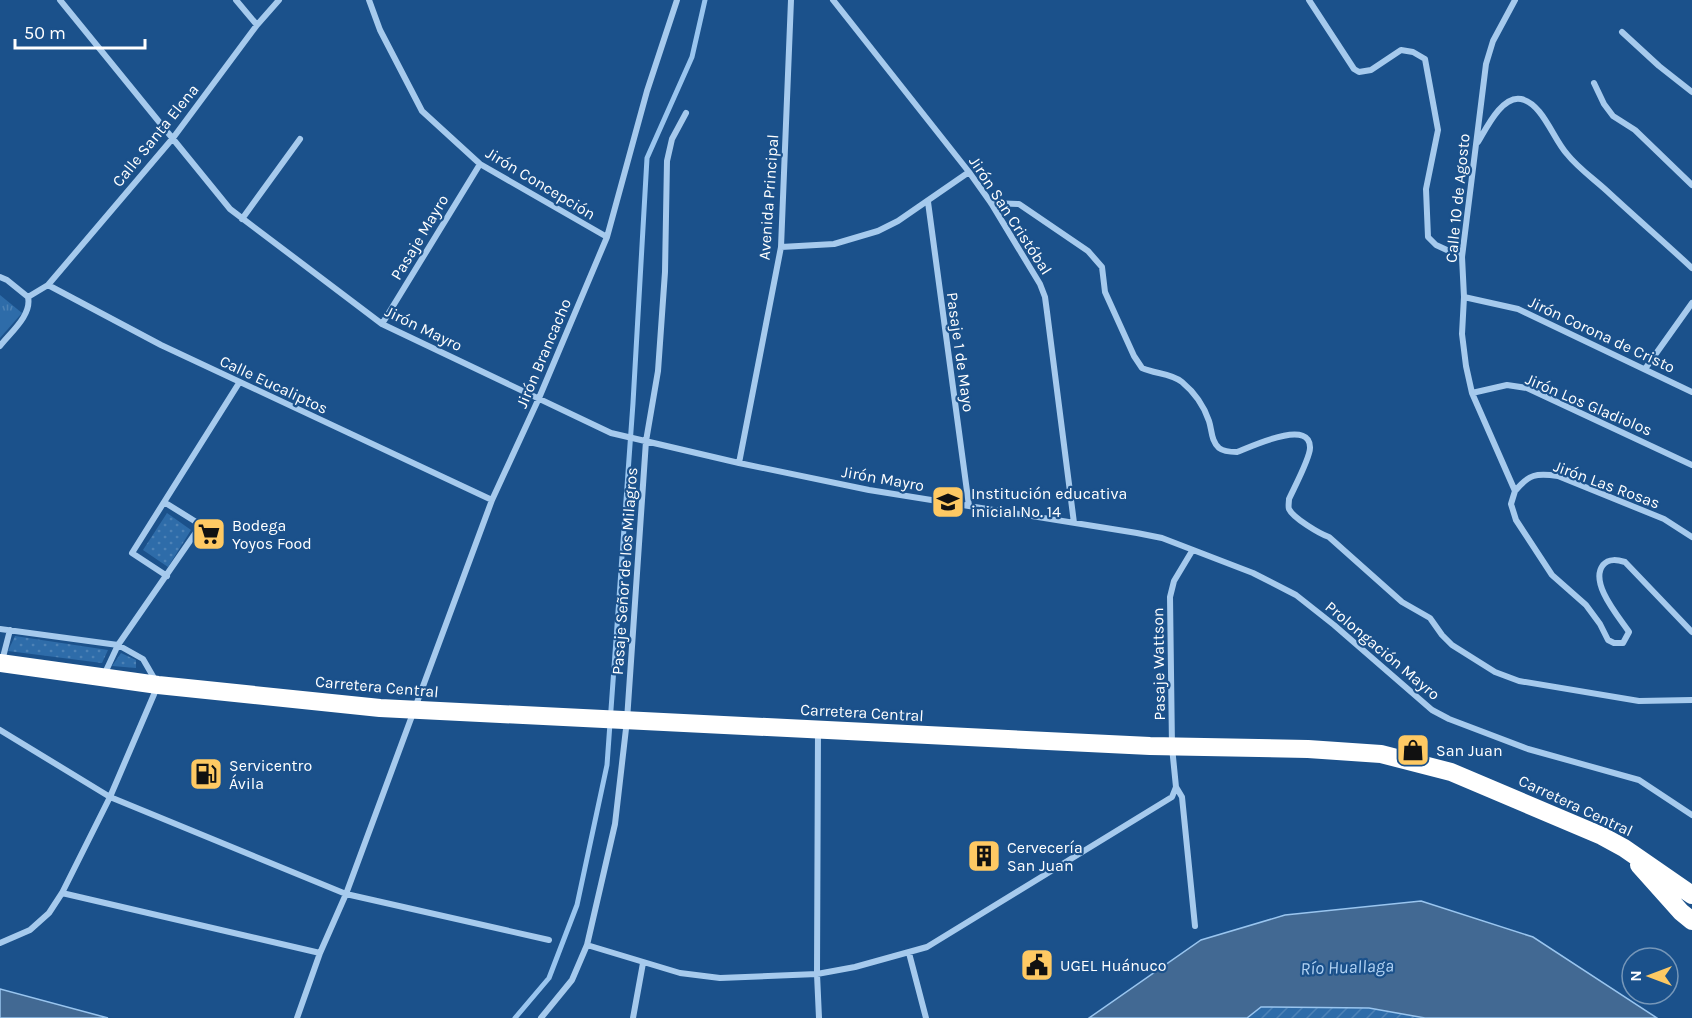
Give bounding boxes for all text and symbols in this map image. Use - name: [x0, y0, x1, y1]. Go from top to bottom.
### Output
- scale bar: [15, 12, 146, 50]
- text: 50 m: [24, 22, 66, 44]
- street label: Calle Santa Elena: [108, 80, 203, 190]
- street label: Avenida Principal: [755, 133, 782, 261]
- street label: Calle 10 de Agosto: [1441, 133, 1474, 264]
- street label: Jirón Concepción: [482, 143, 599, 224]
- street label: Jirón San Cristóbal: [965, 152, 1056, 278]
- street label: Pasaje Mayro: [386, 191, 452, 283]
- street label: Pasaje 1 de Mayo: [943, 291, 978, 413]
- street label: Jirón Corona de Cristo: [1525, 292, 1678, 377]
- street label: Jirón Brancacho: [512, 296, 575, 411]
- street label: Jirón Mayro: [382, 302, 465, 355]
- street label: Calle Eucaliptos: [217, 351, 331, 418]
- street label: Jirón Los Gladiolos: [1523, 369, 1655, 440]
- street label: Jirón Las Rosas: [1551, 456, 1663, 513]
- street label: Jirón Mayro: [840, 462, 926, 495]
- street label: Pasaje Señor de los Milagros: [608, 466, 641, 676]
- school or university icon: Institución educativa inicial No. 14: [930, 484, 966, 520]
- place label: Institución educativa inicial No. 14: [971, 484, 1127, 521]
- supermarket icon: Bodega Yoyos Food: [191, 516, 227, 552]
- place label: Bodega Yoyos Food: [232, 516, 312, 553]
- street label: Prolongación Mayro: [1322, 597, 1444, 704]
- street label: Pasaje Wattson: [1148, 607, 1169, 721]
- street label: Carretera Central: [314, 672, 439, 701]
- street label: Carretera Central: [800, 700, 924, 725]
- shop icon: San Juan: [1395, 732, 1431, 768]
- place label: San Juan: [1436, 741, 1503, 760]
- fuel station icon: Servicentro Ávila: [188, 756, 224, 792]
- place label: Servicentro Ávila: [229, 756, 312, 793]
- street label: Carretera Central: [1516, 771, 1636, 840]
- building icon: Cervecería San Juan: [966, 838, 1002, 874]
- place label: Cervecería San Juan: [1007, 838, 1083, 875]
- north arrow: [1620, 946, 1680, 1006]
- public building icon: UGEL Huánuco: [1019, 947, 1055, 983]
- water label: Río Huallaga: [1300, 954, 1394, 980]
- place label: UGEL Huánuco: [1060, 956, 1167, 975]
- text: N: [1626, 970, 1645, 982]

